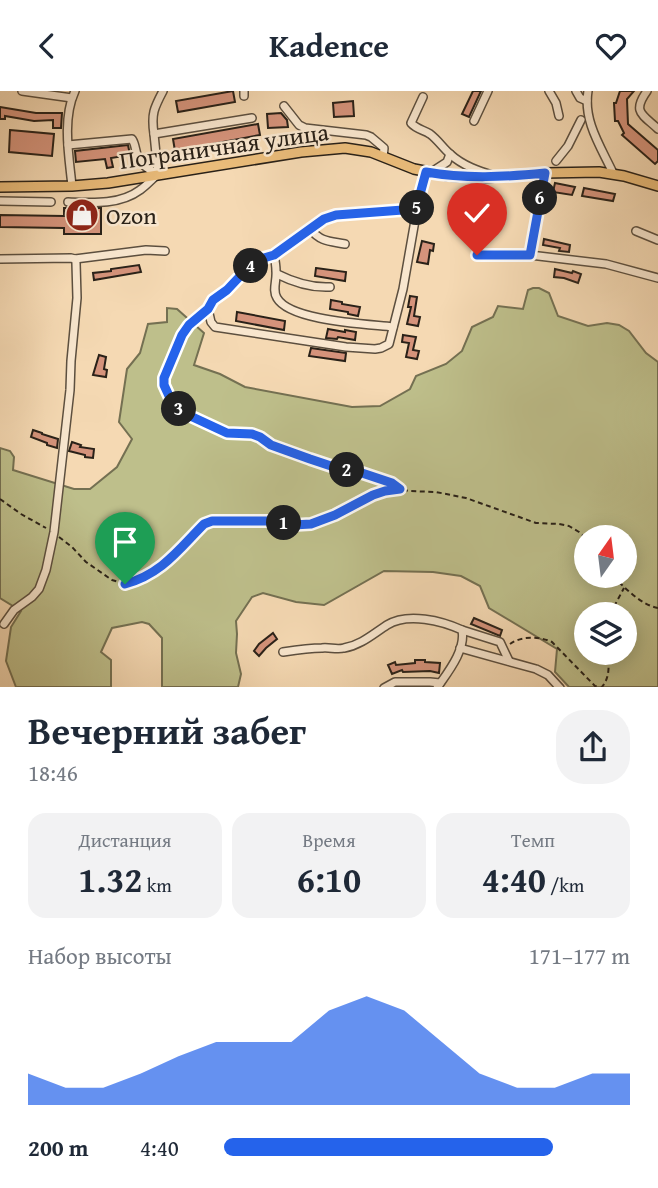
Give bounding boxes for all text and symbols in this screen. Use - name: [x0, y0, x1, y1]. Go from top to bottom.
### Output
- text: Kadence: [269, 22, 389, 69]
- icon: back: [28, 27, 66, 65]
- icon: heart: [592, 27, 630, 65]
- street label: Пограничная улица: [117, 114, 331, 178]
- pin: 6: [522, 181, 558, 215]
- pin: [447, 183, 507, 255]
- text: 6: [535, 183, 544, 211]
- pin: 5: [400, 191, 434, 225]
- text: 5: [412, 193, 421, 221]
- icon: check: [458, 194, 496, 232]
- shop icon: Ozon: [63, 196, 101, 234]
- place label: Ozon: [106, 198, 157, 233]
- pin: 4: [233, 249, 268, 283]
- text: 4: [246, 251, 255, 279]
- pin: 3: [162, 391, 196, 427]
- text: 3: [174, 394, 183, 422]
- pin: 2: [330, 453, 364, 487]
- text: 2: [342, 455, 351, 483]
- pin: 1: [266, 505, 302, 541]
- text: 1: [279, 508, 288, 536]
- pin: [95, 512, 155, 584]
- icon: arrive: [106, 523, 144, 561]
- north arrow: [574, 525, 637, 588]
- map controls: [574, 525, 637, 665]
- button: layers: [574, 602, 637, 665]
- text: Вечерний забег: [28, 702, 306, 758]
- button: share: [556, 710, 630, 784]
- text: 18:46: [28, 756, 78, 789]
- text: Дистанция: [79, 826, 171, 854]
- text: Время: [302, 826, 356, 854]
- text: Темп: [511, 826, 555, 854]
- text: 1.32: [78, 854, 142, 905]
- text: 6:10: [297, 854, 361, 905]
- text: 4:40: [482, 854, 546, 905]
- text: km: [142, 871, 172, 899]
- text: /km: [546, 871, 584, 899]
- text: Набор высоты: [28, 939, 172, 972]
- text: 171–177 m: [529, 939, 630, 972]
- text: 200 m: [28, 1131, 89, 1164]
- text: 4:40: [140, 1131, 179, 1164]

